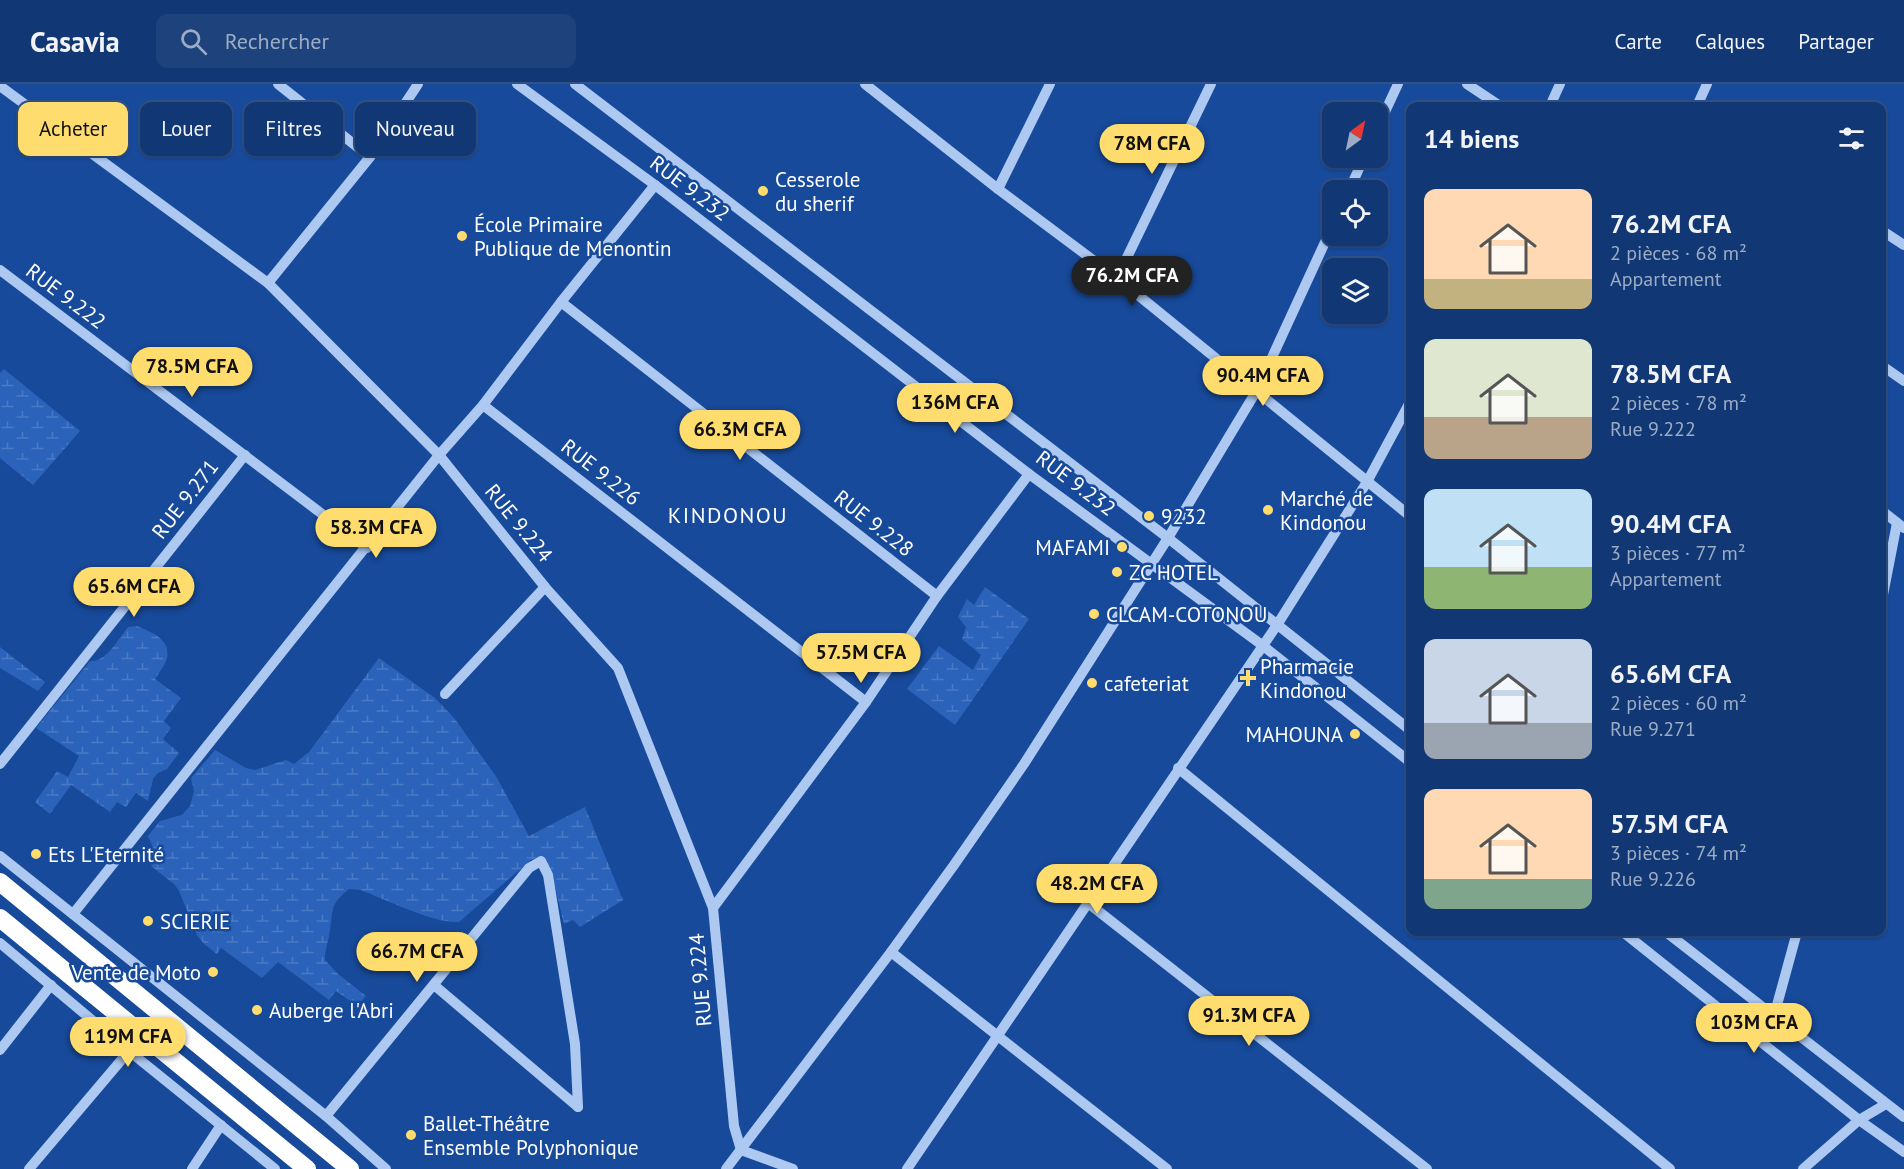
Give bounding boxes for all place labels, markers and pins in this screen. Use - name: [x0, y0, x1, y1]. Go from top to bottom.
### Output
- pin: 78M CFA: [1097, 124, 1207, 175]
- place label: Cesserole du sherif: [775, 166, 860, 217]
- marker: Cesserole du sherif: [756, 184, 770, 198]
- place label: École Primaire Publique de Menontin: [474, 211, 672, 262]
- marker: École Primaire Publique de Menontin: [455, 229, 469, 243]
- pin: 76.2M CFA: [1063, 256, 1201, 307]
- pin: 78.5M CFA: [123, 347, 261, 398]
- pin: 90.4M CFA: [1194, 356, 1332, 407]
- pin: 136M CFA: [893, 383, 1017, 434]
- pin: 66.3M CFA: [671, 410, 809, 461]
- place label: Marché de Kindonou: [1280, 485, 1373, 536]
- place label: 9232: [1161, 503, 1207, 530]
- marker: Marché de Kindonou: [1261, 503, 1275, 517]
- pin: 58.3M CFA: [307, 508, 445, 559]
- marker: 9232: [1142, 509, 1156, 523]
- place label: MAFAMI: [1035, 534, 1110, 561]
- marker: MAFAMI: [1115, 540, 1129, 554]
- place label: ZC HOTEL: [1129, 559, 1218, 586]
- marker: ZC HOTEL: [1110, 565, 1124, 579]
- pin: 65.6M CFA: [65, 567, 203, 618]
- place label: CLCAM-COTONOU: [1106, 601, 1267, 628]
- marker: CLCAM-COTONOU: [1087, 607, 1101, 621]
- pin: 57.5M CFA: [792, 633, 930, 684]
- place label: Pharmacie Kindonou: [1260, 653, 1354, 704]
- place label: cafeteriat: [1104, 670, 1189, 697]
- marker: Pharmacie Kindonou: [1241, 671, 1255, 685]
- marker: cafeteriat: [1085, 676, 1099, 690]
- place label: MAHOUNA: [1246, 721, 1344, 748]
- marker: MAHOUNA: [1348, 727, 1362, 741]
- place label: Ets L'Eternité: [48, 841, 164, 868]
- marker: Ets L'Eternité: [29, 847, 43, 861]
- pin: 48.2M CFA: [1028, 864, 1166, 915]
- place label: SCIERIE: [160, 908, 230, 935]
- marker: SCIERIE: [141, 914, 155, 928]
- pin: 66.7M CFA: [348, 932, 486, 983]
- place label: Vente de Moto: [70, 959, 201, 986]
- marker: Vente de Moto: [206, 965, 220, 979]
- pin: 91.3M CFA: [1180, 996, 1318, 1047]
- place label: Auberge l'Abri: [269, 997, 394, 1024]
- marker: Auberge l'Abri: [250, 1003, 264, 1017]
- pin: 103M CFA: [1692, 1003, 1816, 1054]
- pin: 119M CFA: [66, 1017, 190, 1068]
- place label: Ballet-Théâtre Ensemble Polyphonique: [423, 1110, 639, 1161]
- marker: Ballet-Théâtre Ensemble Polyphonique: [404, 1128, 418, 1142]

